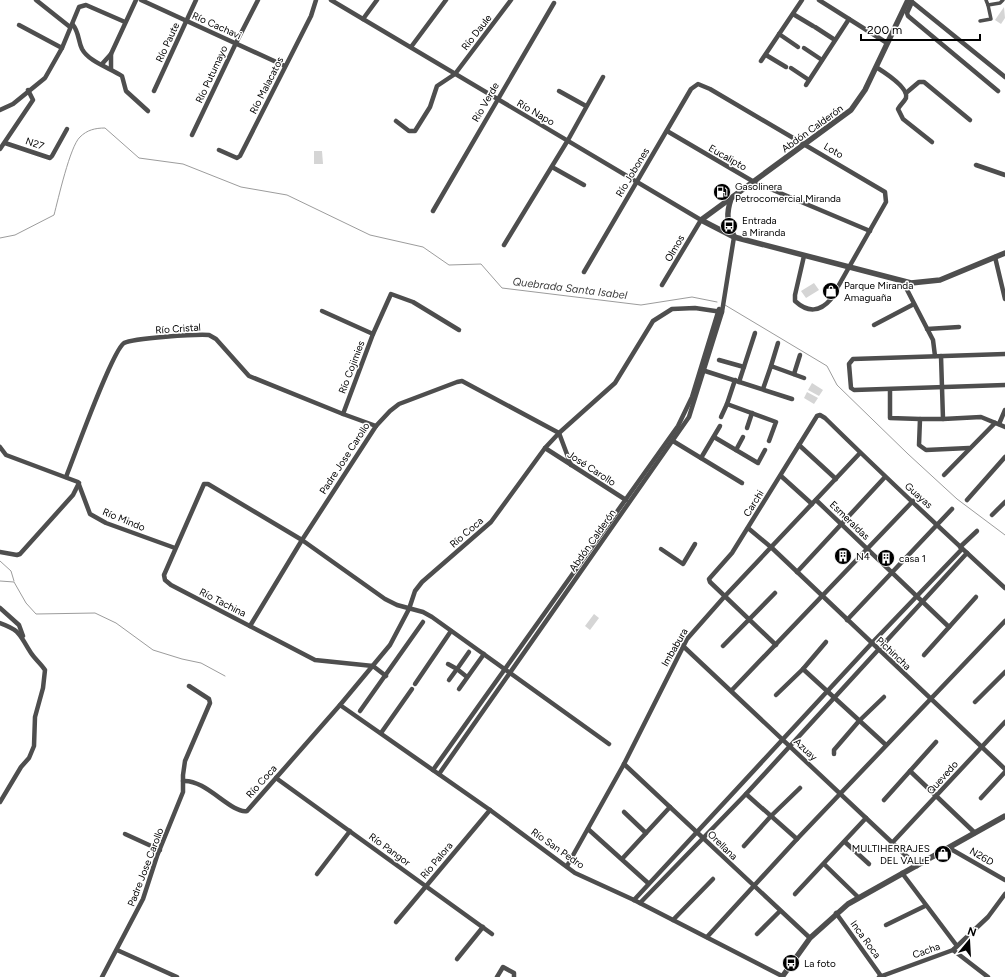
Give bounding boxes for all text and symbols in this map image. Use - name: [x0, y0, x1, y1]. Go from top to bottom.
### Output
- street label: Río Cachavi: [190, 9, 244, 42]
- street label: Río Daule: [458, 11, 495, 53]
- scale bar: [861, 16, 980, 42]
- street label: Río Paute: [153, 20, 183, 64]
- text: 200 m: [867, 23, 902, 37]
- street label: Río Putumayo: [192, 43, 231, 105]
- street label: Río Malacatos: [246, 54, 287, 116]
- street label: Río Verde: [469, 80, 502, 124]
- street label: Río Napo: [515, 96, 557, 129]
- street label: Abdón Calderón: [779, 101, 846, 155]
- street label: N27: [24, 134, 46, 153]
- street label: Loto: [822, 140, 846, 161]
- street label: Eucalipto: [706, 141, 749, 174]
- street label: Río Jobones: [613, 145, 652, 199]
- place label: Gasolinera Petrocomercial Miranda: [735, 180, 841, 205]
- fuel station icon: Gasolinera Petrocomercial Miranda: [712, 182, 732, 202]
- place label: Entrada a Miranda: [742, 214, 785, 239]
- bus stop icon: Entrada a Miranda: [719, 216, 739, 236]
- street label: Olmos: [662, 232, 687, 264]
- water label: Quebrada Santa Isabel: [512, 275, 629, 302]
- place label: Parque Miranda Amaguaña: [844, 279, 913, 304]
- shop icon: Parque Miranda Amaguaña: [821, 281, 841, 301]
- street label: Río Cristal: [155, 320, 201, 337]
- street label: Río Cojimies: [335, 338, 368, 396]
- street label: Padre Jose Carollo: [316, 420, 373, 497]
- street label: José Carollo: [565, 448, 619, 489]
- street label: Guayas: [902, 479, 936, 512]
- street label: Carchi: [740, 488, 767, 519]
- street label: Esmeraldas: [827, 498, 873, 543]
- street label: Río Mindo: [101, 505, 147, 534]
- street label: Abdón Calderón: [566, 506, 619, 574]
- street label: Río Coca: [447, 514, 486, 551]
- building icon: N4: [833, 546, 853, 566]
- building icon: casa 1: [876, 548, 896, 568]
- place label: N4: [856, 550, 870, 563]
- place label: casa 1: [899, 552, 926, 565]
- street label: Río Tachina: [197, 585, 248, 620]
- street label: Imbabura: [658, 626, 691, 669]
- street label: Pichincha: [873, 634, 914, 673]
- street label: Azuay: [791, 735, 821, 764]
- street label: Quevedo: [924, 758, 961, 797]
- street label: Río Coca: [243, 762, 280, 801]
- street label: Río San Pedro: [528, 825, 587, 872]
- street label: Padre Jose Carollo: [124, 826, 167, 908]
- street label: Orellana: [705, 828, 740, 863]
- street label: Río Pangor: [366, 830, 414, 869]
- street label: Río Palora: [417, 839, 456, 881]
- place label: MULTIHERRAJES DEL VALLE: [852, 842, 930, 867]
- shop icon: MULTIHERRAJES DEL VALLE: [933, 844, 953, 864]
- street label: N26D: [967, 844, 996, 869]
- street label: Inca Roca: [847, 918, 884, 961]
- north arrow: [949, 921, 989, 961]
- text: N: [966, 924, 978, 939]
- street label: Cacha: [911, 940, 942, 961]
- bus stop icon: La foto: [781, 953, 801, 973]
- place label: La foto: [804, 957, 836, 970]

